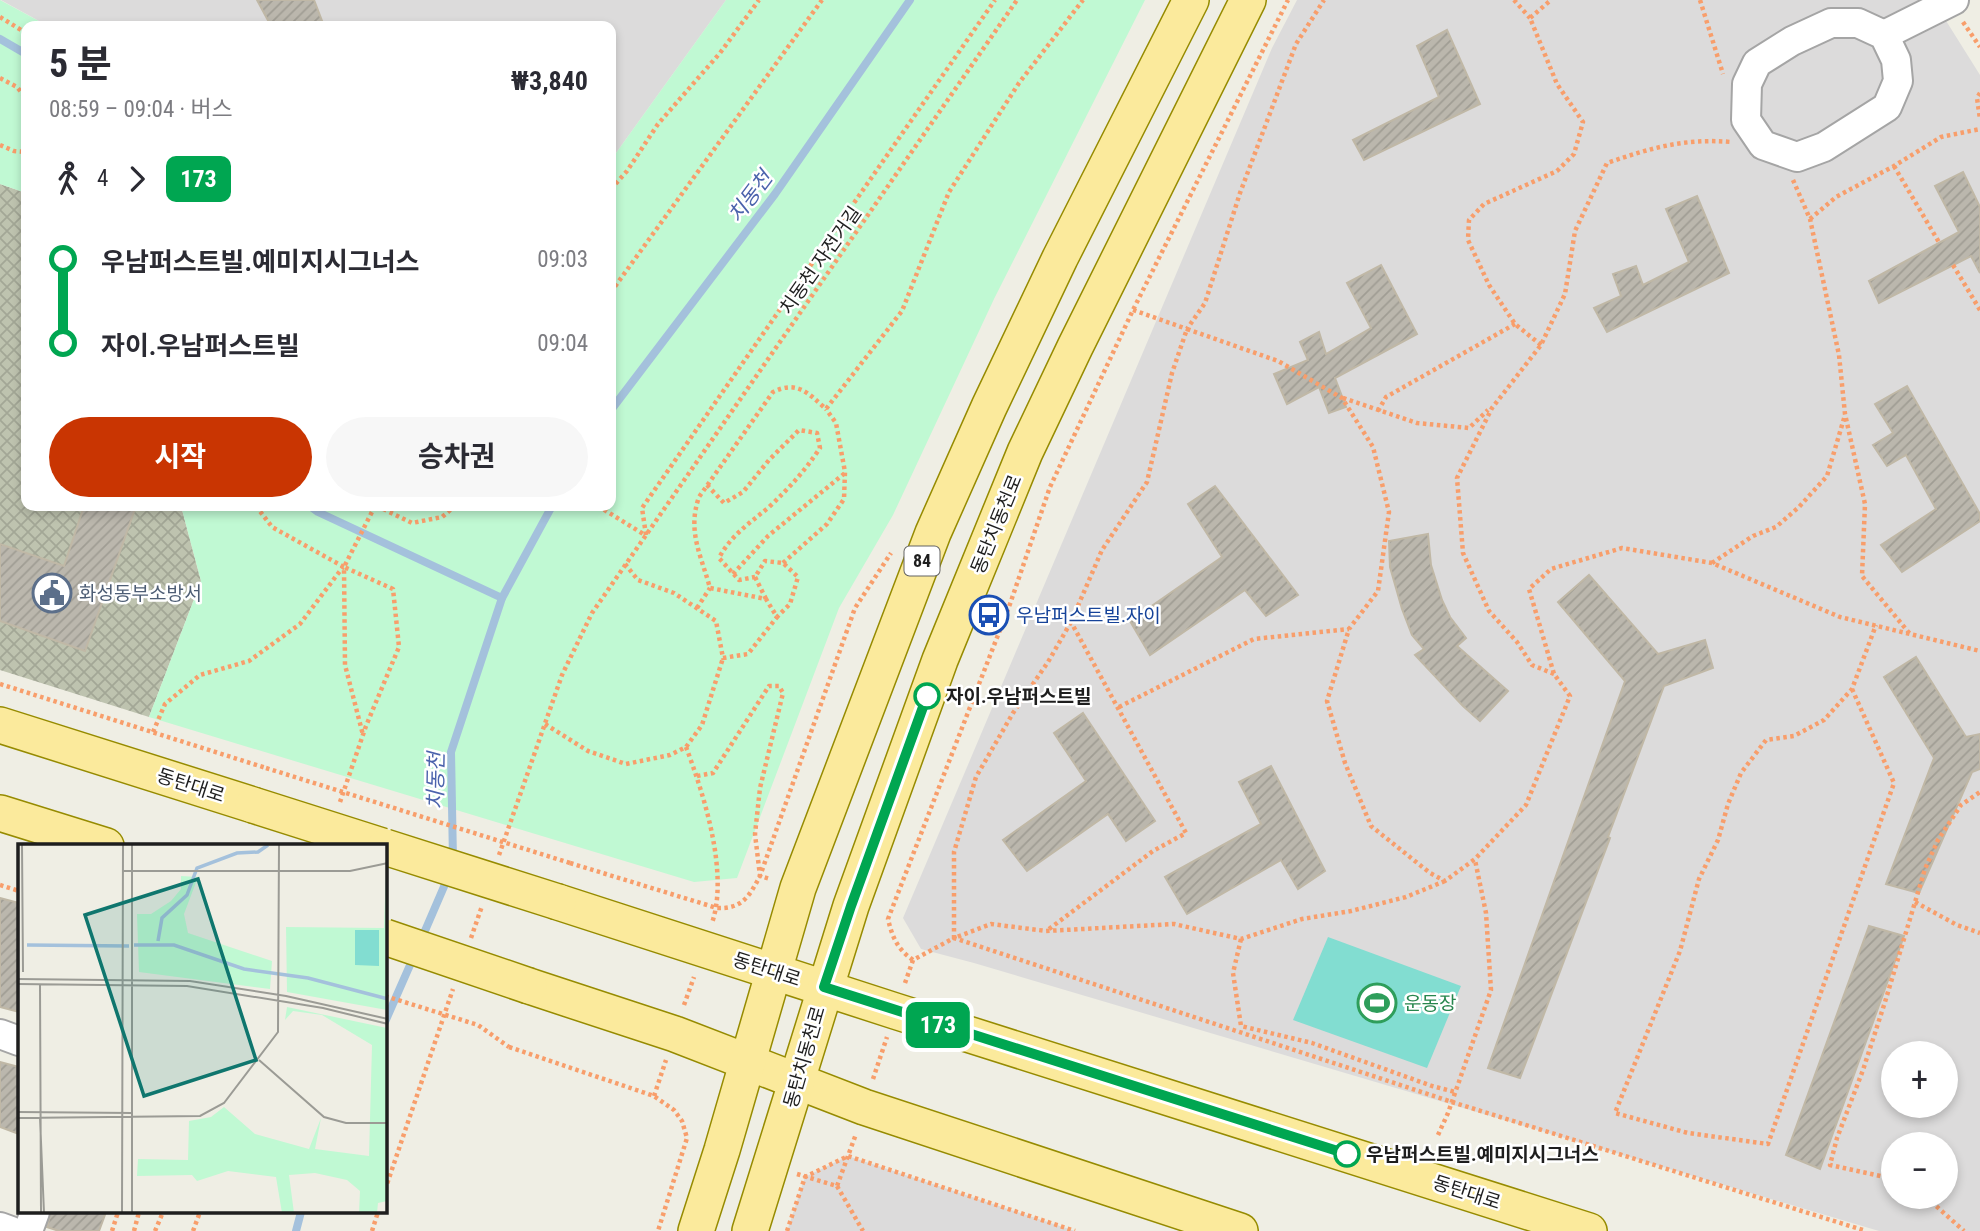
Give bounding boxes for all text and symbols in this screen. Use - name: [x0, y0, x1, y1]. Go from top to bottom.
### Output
- text: 5 분: [49, 42, 112, 86]
- text: ₩3,840: [511, 66, 588, 96]
- text: 08:59 – 09:04 · 버스: [49, 96, 233, 123]
- icon: walk: [49, 160, 87, 198]
- icon: forward: [118, 160, 156, 198]
- water label: 치동천: [723, 164, 779, 227]
- text: 4: [97, 165, 108, 192]
- text: 173: [180, 165, 217, 193]
- street label: 치동천 자전거길: [775, 202, 866, 319]
- text: 09:03: [537, 246, 588, 273]
- text: 우남퍼스트빌.예미지시그너스: [101, 247, 420, 277]
- text: 09:04: [537, 330, 588, 357]
- text: 자이.우남퍼스트빌: [101, 331, 300, 361]
- button: 시작: [49, 417, 312, 497]
- button: 승차권: [326, 417, 588, 497]
- street label: 동탄치동천로: [966, 471, 1027, 577]
- road number: 84: [904, 546, 940, 576]
- public building icon: 화성동부소방서: [31, 572, 73, 614]
- place label: 화성동부소방서: [79, 582, 201, 605]
- bus stop icon: 우남퍼스트빌.자이: [968, 594, 1010, 636]
- place label: 우남퍼스트빌.자이: [1016, 604, 1161, 627]
- marker: 자이.우남퍼스트빌: [914, 683, 940, 709]
- place label: 자이.우남퍼스트빌: [946, 685, 1091, 708]
- water label: 치동천: [423, 749, 449, 810]
- street label: 동탄대로: [154, 764, 228, 807]
- inset map: [18, 844, 387, 1214]
- street label: 동탄대로: [730, 948, 804, 991]
- sports icon: 운동장: [1356, 982, 1398, 1024]
- place label: 운동장: [1404, 992, 1456, 1015]
- line badge: 173: [898, 1002, 978, 1048]
- street label: 동탄치동천로: [779, 1004, 830, 1111]
- text: 173: [920, 1011, 956, 1039]
- map controls: [1881, 1041, 1958, 1209]
- button: +: [1881, 1041, 1958, 1118]
- button: −: [1881, 1132, 1958, 1209]
- marker: 우남퍼스트빌.예미지시그너스: [1334, 1141, 1360, 1167]
- place label: 우남퍼스트빌.예미지시그너스: [1366, 1143, 1599, 1166]
- street label: 동탄대로: [1430, 1171, 1504, 1214]

